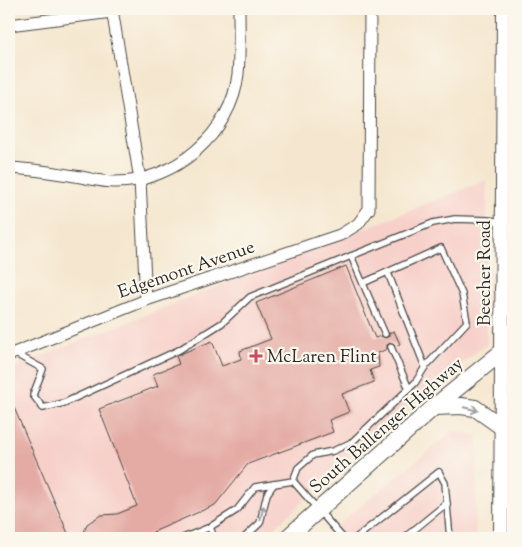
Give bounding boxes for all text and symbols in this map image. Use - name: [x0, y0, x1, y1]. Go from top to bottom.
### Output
- street label: Beecher Road: [473, 220, 499, 326]
- street label: Edgemont Avenue: [115, 235, 259, 306]
- place label: McLaren Flint: [267, 345, 377, 371]
- marker: McLaren Flint: [249, 349, 263, 363]
- street label: South Ballenger Highway: [305, 352, 470, 501]
- one-way arrow: [462, 405, 478, 414]
- one-way arrow: [258, 506, 267, 522]

